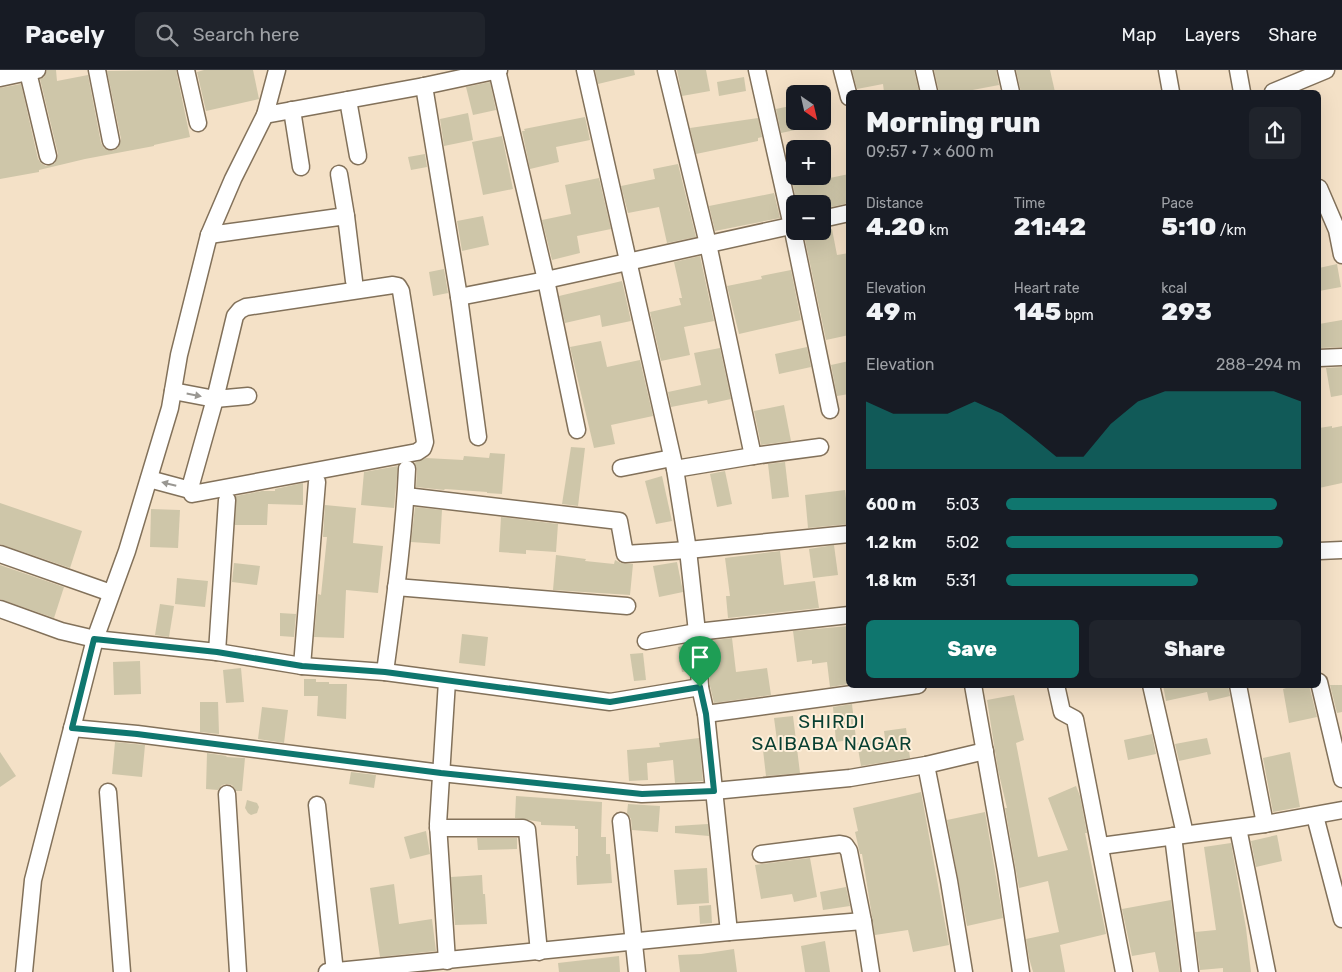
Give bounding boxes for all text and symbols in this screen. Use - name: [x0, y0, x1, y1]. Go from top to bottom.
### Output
- search box: [135, 12, 485, 57]
- text: Pacely: [25, 21, 105, 49]
- icon: search: [153, 21, 181, 49]
- text: Search here: [193, 23, 299, 46]
- text: Map: [1122, 24, 1157, 46]
- text: Layers: [1185, 24, 1240, 46]
- text: Share: [1268, 24, 1317, 46]
- north arrow: [786, 85, 831, 130]
- map controls: [786, 85, 831, 240]
- text: Morning run: [866, 106, 1040, 139]
- button: share: [1249, 107, 1301, 159]
- button: +: [786, 140, 831, 185]
- text: 09:57 · 7 × 600 m: [866, 142, 994, 161]
- button: −: [786, 195, 831, 240]
- text: Distance: [866, 195, 923, 212]
- text: Time: [1014, 195, 1045, 212]
- text: Pace: [1161, 195, 1193, 212]
- text: 4.20: [866, 212, 926, 241]
- text: 21:42: [1014, 212, 1086, 241]
- text: 5:10: [1161, 212, 1216, 241]
- text: km: [926, 222, 949, 239]
- text: /km: [1216, 222, 1246, 239]
- text: Elevation: [866, 280, 926, 297]
- text: Heart rate: [1014, 280, 1080, 297]
- text: kcal: [1161, 280, 1187, 297]
- text: 49: [866, 297, 900, 326]
- text: 145: [1014, 297, 1061, 326]
- text: 293: [1161, 297, 1212, 326]
- text: m: [900, 307, 916, 324]
- text: bpm: [1061, 307, 1094, 324]
- text: Elevation: [866, 355, 935, 374]
- text: 288–294 m: [1216, 355, 1301, 374]
- one-way arrow: [186, 392, 202, 400]
- one-way arrow: [162, 480, 177, 488]
- text: 600 m: [866, 495, 916, 514]
- text: 5:03: [946, 495, 979, 514]
- text: 1.2 km: [866, 533, 916, 552]
- text: 5:02: [946, 533, 979, 552]
- text: 1.8 km: [866, 571, 917, 590]
- text: 5:31: [946, 571, 976, 590]
- button: Save: [866, 620, 1079, 678]
- button: Share: [1089, 620, 1301, 678]
- pin: [679, 636, 721, 687]
- icon: arrive: [686, 643, 714, 671]
- district label: SHIRDI SAIBABA NAGAR: [752, 710, 912, 755]

